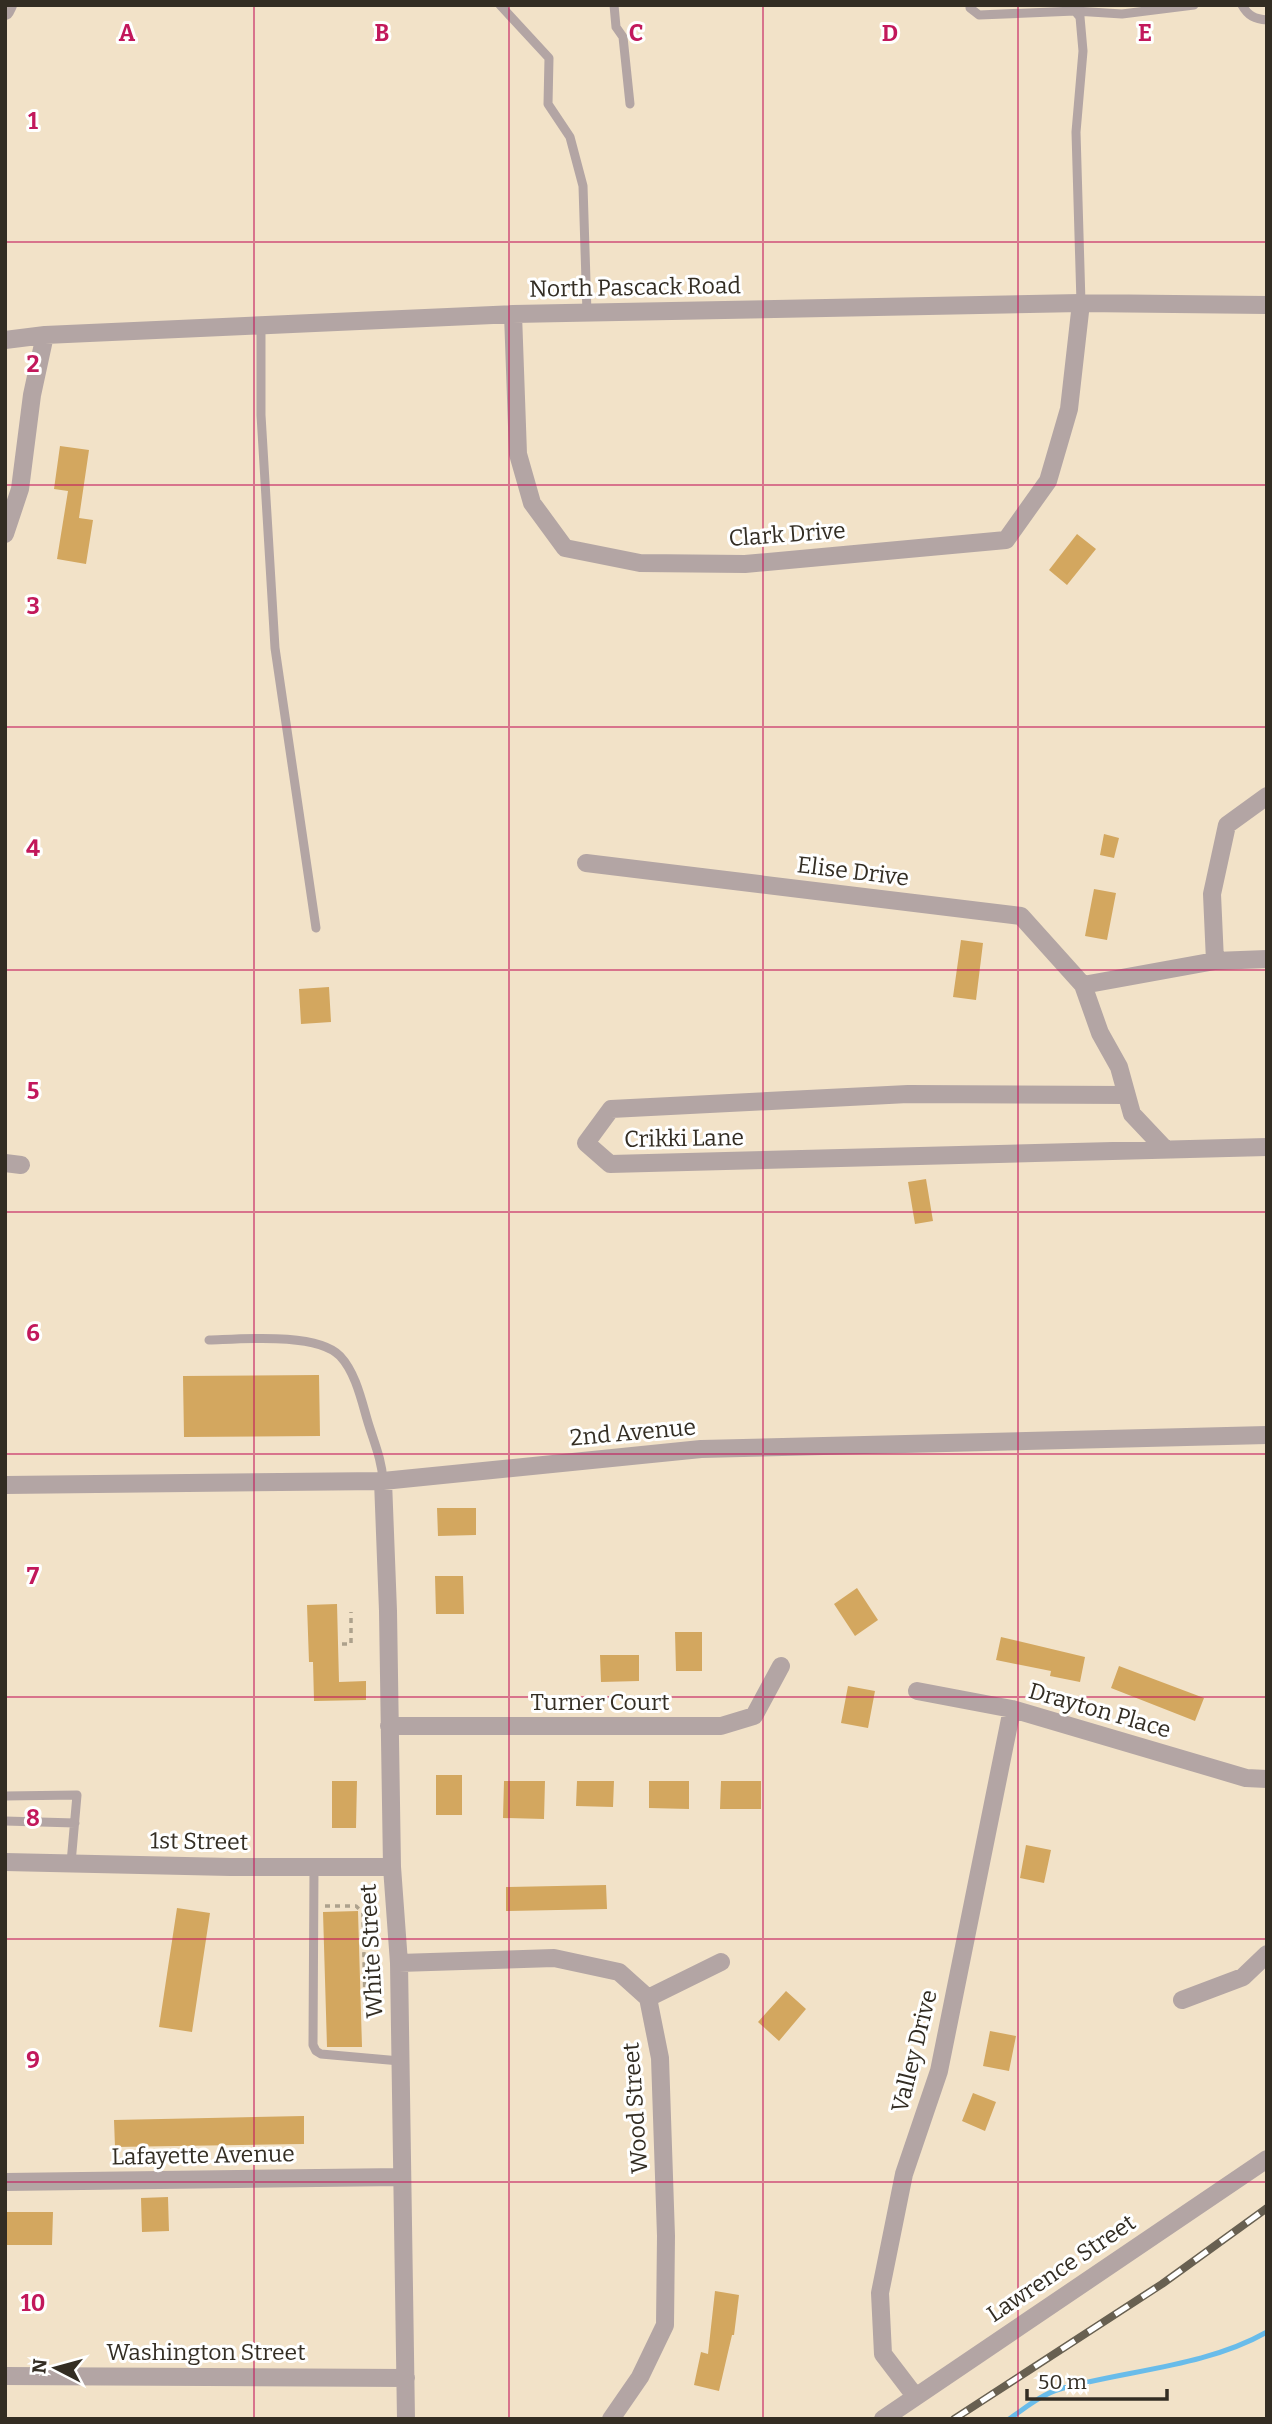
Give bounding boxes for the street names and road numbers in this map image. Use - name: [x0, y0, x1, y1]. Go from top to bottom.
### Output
- street label: North Pascack Road: [529, 271, 742, 303]
- street label: Clark Drive: [728, 516, 846, 552]
- street label: Elise Drive: [795, 850, 911, 892]
- street label: Crikki Lane: [624, 1123, 744, 1153]
- street label: 2nd Avenue: [569, 1413, 697, 1451]
- street label: Drayton Place: [1026, 1676, 1174, 1744]
- street label: Turner Court: [530, 1688, 670, 1716]
- street label: 1st Street: [150, 1826, 248, 1856]
- street label: White Street: [353, 1883, 389, 2019]
- street label: Valley Drive: [885, 1987, 943, 2115]
- street label: Wood Street: [616, 2041, 654, 2175]
- street label: Lafayette Avenue: [111, 2139, 295, 2171]
- street label: Lawrence Street: [981, 2208, 1141, 2328]
- street label: Washington Street: [107, 2338, 305, 2366]

